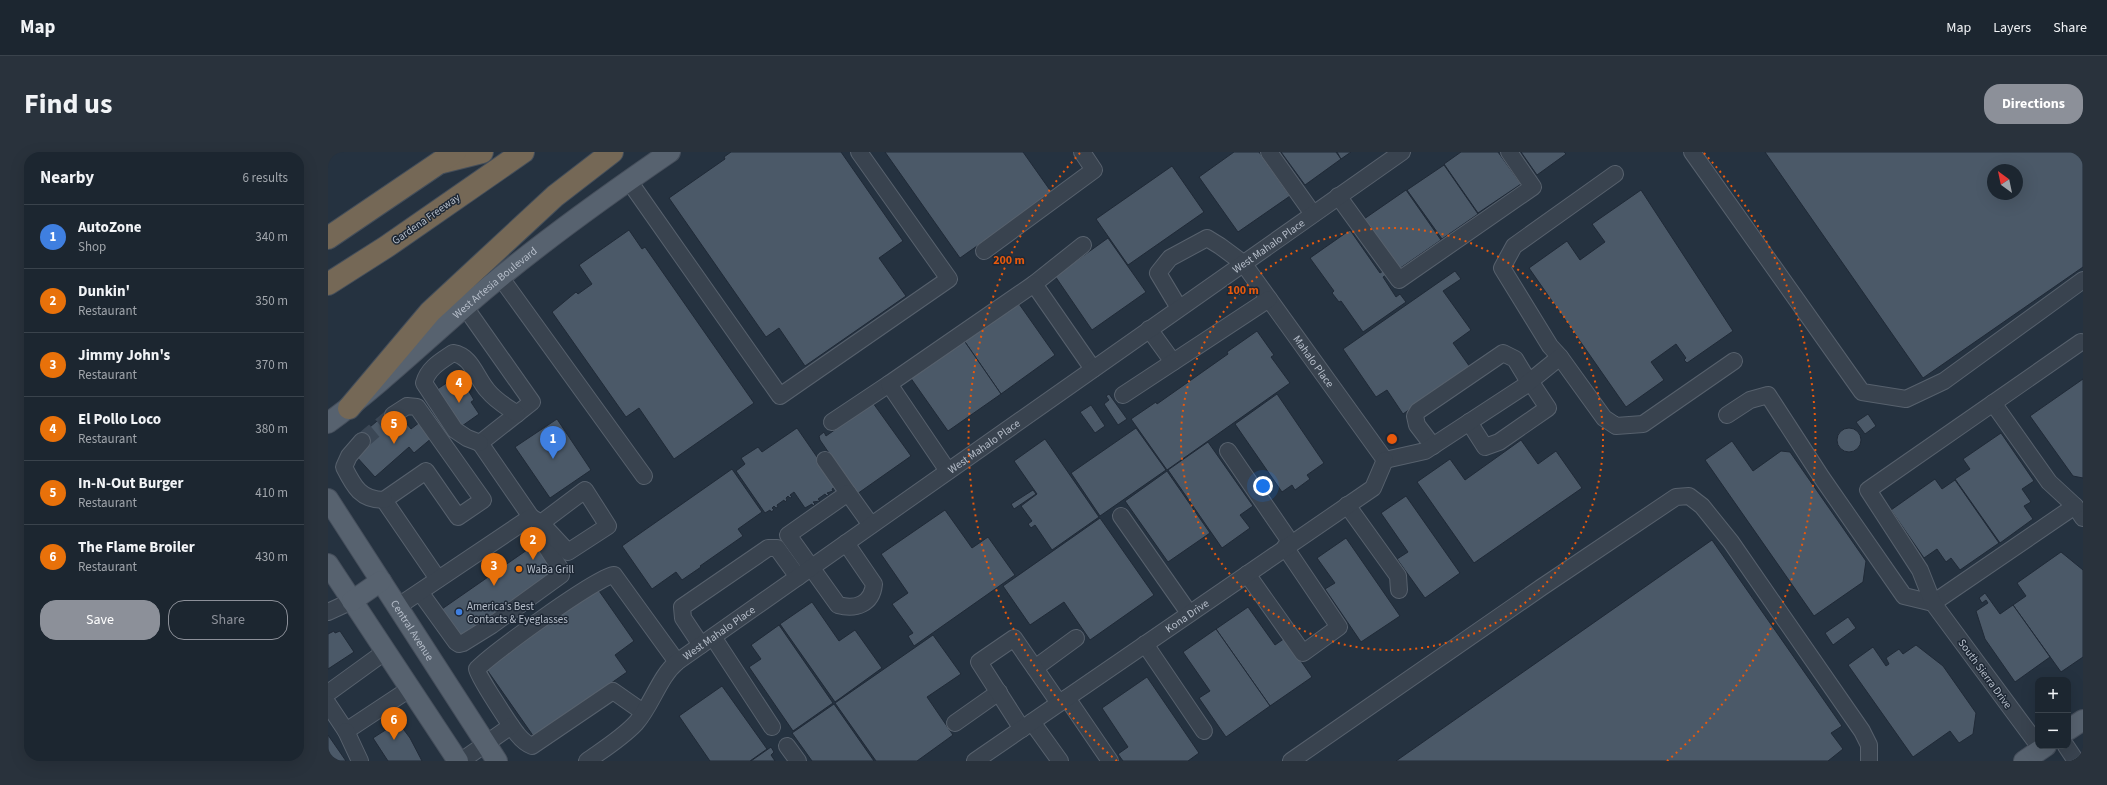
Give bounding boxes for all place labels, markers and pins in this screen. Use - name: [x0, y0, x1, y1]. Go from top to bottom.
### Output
- pin: 4: [446, 370, 472, 403]
- pin: 5: [381, 411, 407, 444]
- pin: 1: [540, 426, 566, 459]
- centre of rings: [1385, 432, 1399, 446]
- pin: 2: [520, 527, 546, 560]
- pin: 3: [481, 553, 507, 586]
- place label: WaBa Grill: [527, 562, 574, 577]
- marker: WaBa Grill: [514, 564, 524, 574]
- place label: America's Best Contacts & Eyeglasses: [467, 599, 568, 627]
- marker: America's Best Contacts & Eyeglasses: [454, 607, 464, 617]
- pin: 6: [381, 707, 407, 740]

